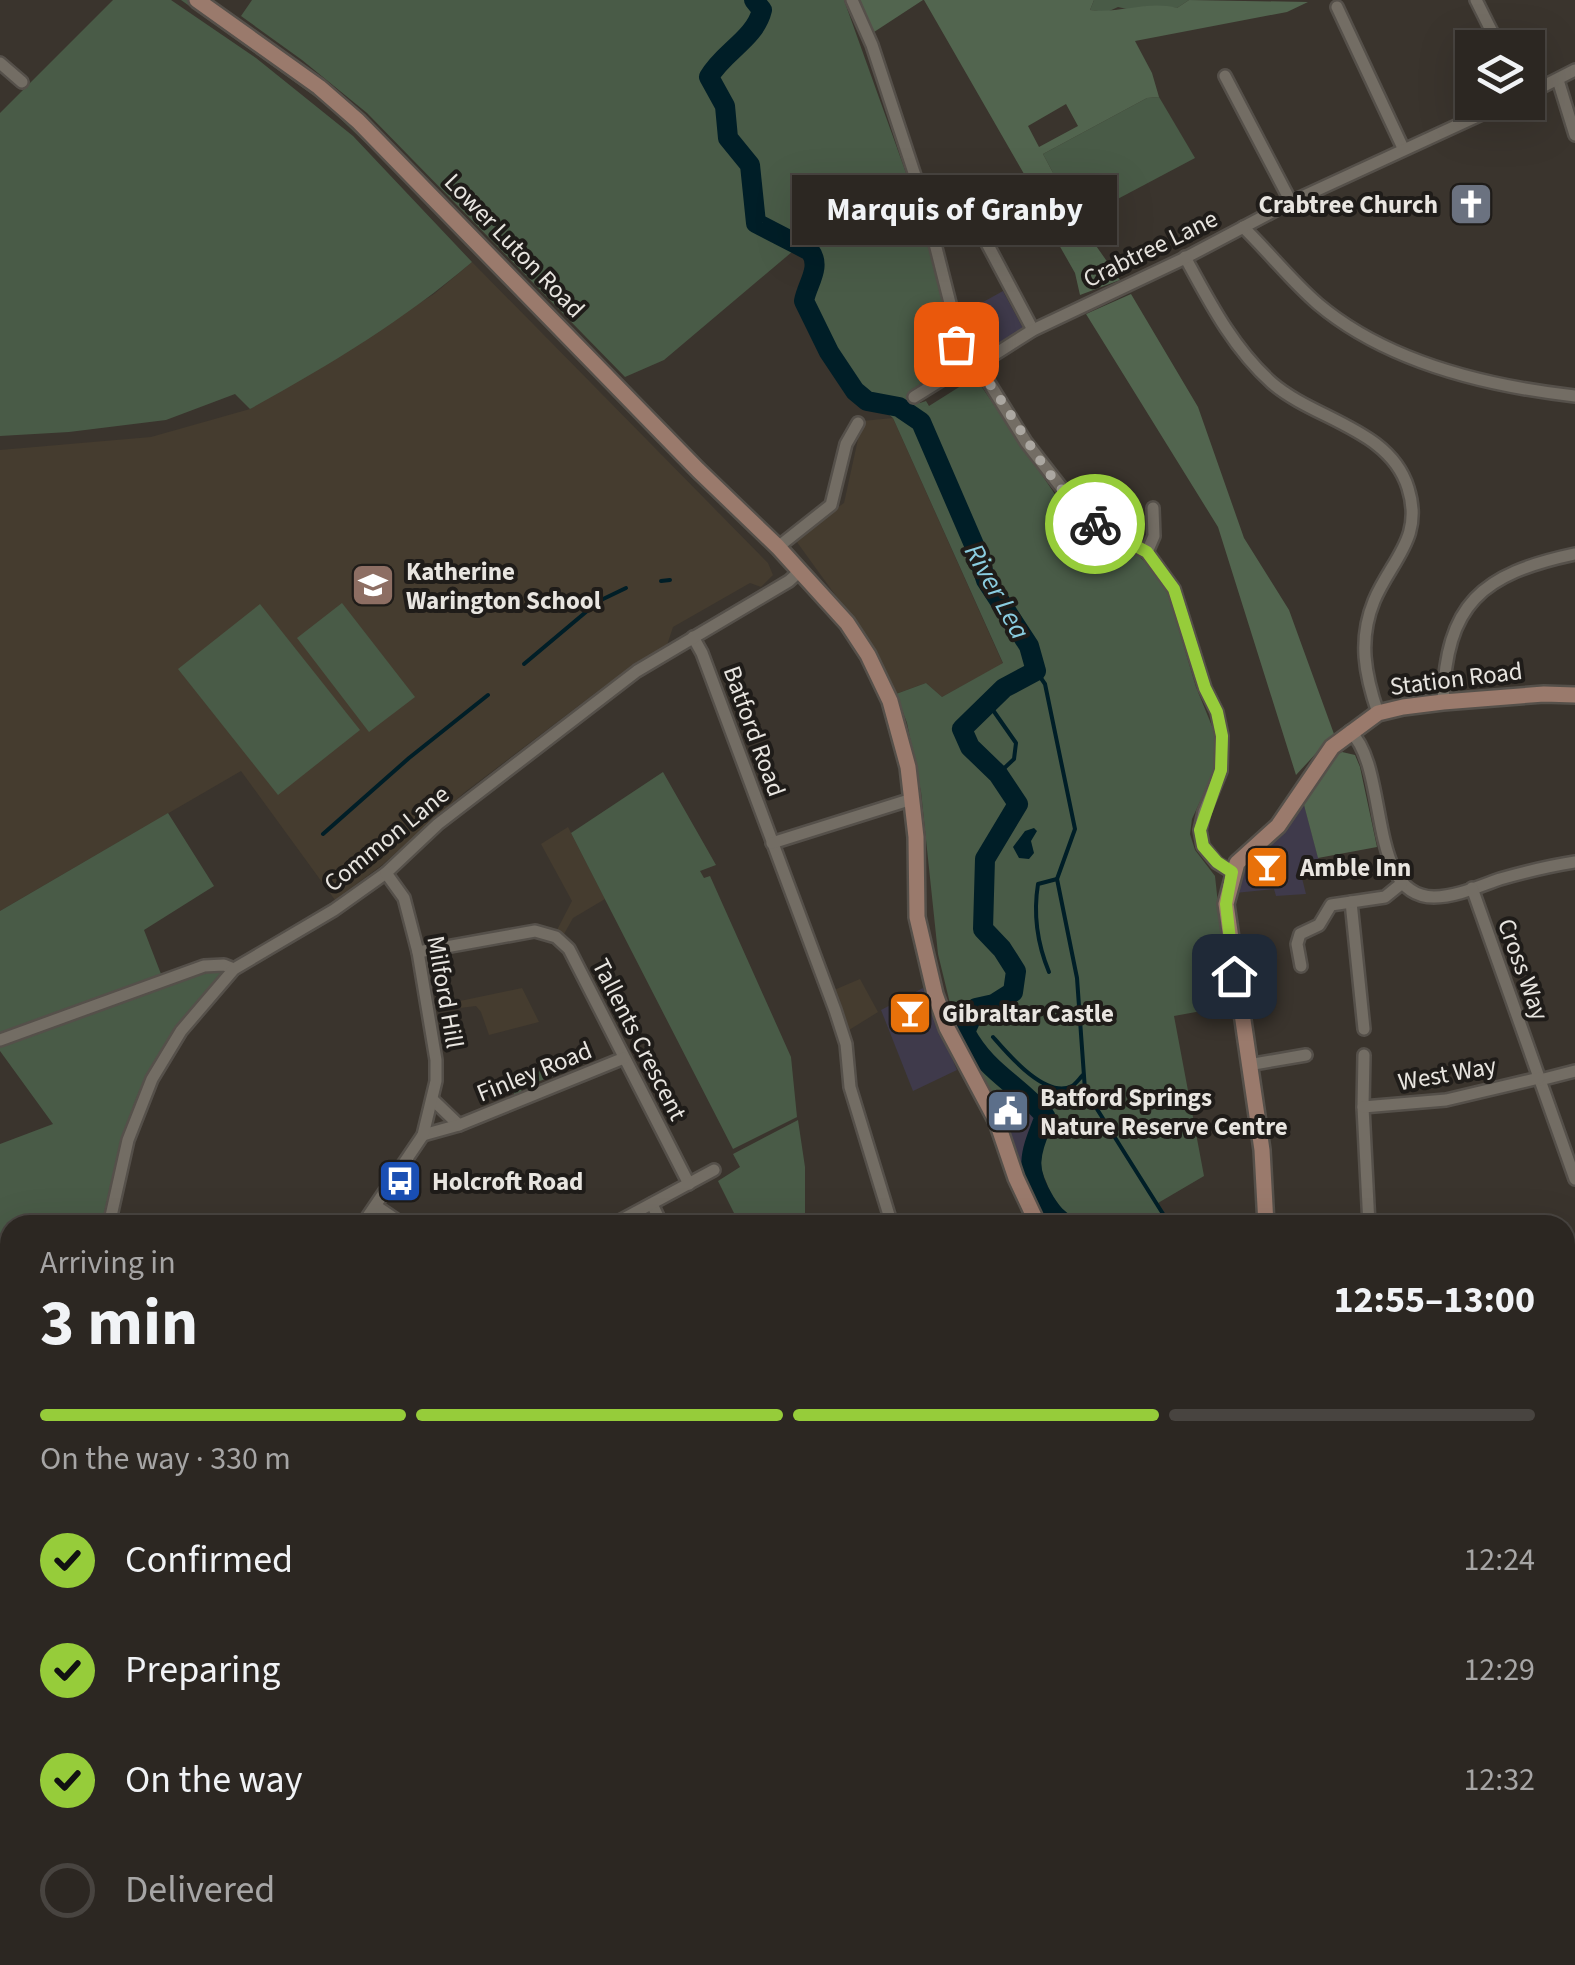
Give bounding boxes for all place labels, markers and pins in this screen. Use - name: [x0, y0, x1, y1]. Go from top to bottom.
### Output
- callout: Marquis of Granby: [794, 174, 1118, 244]
- church icon: Crabtree Church: [1448, 181, 1494, 227]
- place label: Crabtree Church: [1258, 187, 1438, 223]
- pin: [914, 302, 999, 387]
- place label: Katherine Warington School: [406, 554, 601, 619]
- school or university icon: Katherine Warington School: [350, 562, 396, 608]
- bar icon: Amble Inn: [1244, 844, 1290, 890]
- place label: Amble Inn: [1299, 850, 1411, 886]
- pin: [1192, 934, 1277, 1019]
- bar icon: Gibraltar Castle: [887, 990, 933, 1036]
- place label: Gibraltar Castle: [942, 996, 1114, 1032]
- place label: Batford Springs Nature Reserve Centre: [1040, 1080, 1288, 1145]
- public building icon: Batford Springs Nature Reserve Centre: [985, 1088, 1031, 1134]
- bus stop icon: Holcroft Road: [377, 1158, 423, 1204]
- place label: Holcroft Road: [432, 1164, 583, 1200]

